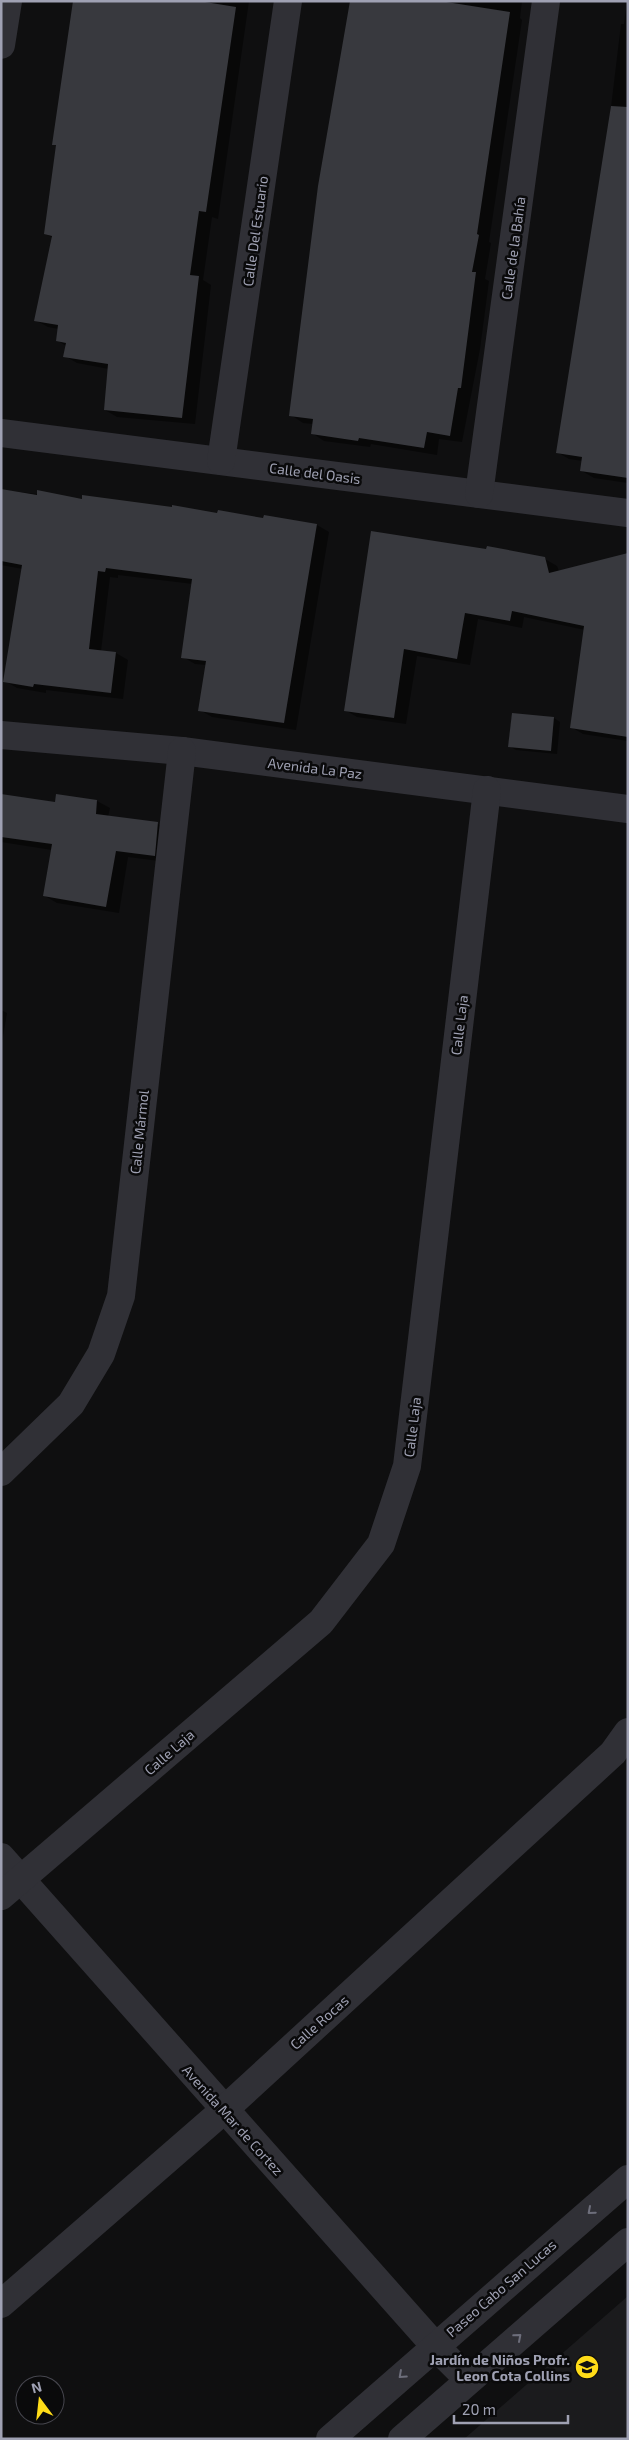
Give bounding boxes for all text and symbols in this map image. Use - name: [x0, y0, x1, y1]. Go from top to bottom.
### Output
- street label: Calle Del Estuario: [239, 175, 271, 287]
- street label: Calle de la Bahía: [497, 195, 529, 301]
- street label: Calle del Oasis: [268, 459, 362, 487]
- street label: Avenida La Paz: [267, 754, 363, 782]
- street label: Calle Laja: [447, 994, 471, 1056]
- street label: Calle Mármol: [126, 1088, 152, 1175]
- street label: Calle Laja: [400, 1396, 424, 1458]
- street label: Calle Laja: [141, 1726, 197, 1778]
- street label: Calle Rocas: [286, 1991, 352, 2053]
- street label: Avenida Mar de Cortez: [179, 2061, 287, 2179]
- one-way arrow: [587, 2205, 596, 2214]
- street label: Paseo Cabo San Lucas: [443, 2236, 559, 2340]
- one-way arrow: [512, 2334, 521, 2343]
- place label: Jardín de Niños Profr. Leon Cota Collins: [430, 2351, 570, 2384]
- school or university icon: Jardín de Niños Profr. Leon Cota Collins: [574, 2354, 600, 2380]
- one-way arrow: [399, 2369, 408, 2378]
- north arrow: [15, 2375, 65, 2425]
- text: N: [29, 2377, 44, 2396]
- scale bar: [454, 2392, 568, 2424]
- text: 20 m: [462, 2400, 496, 2418]

